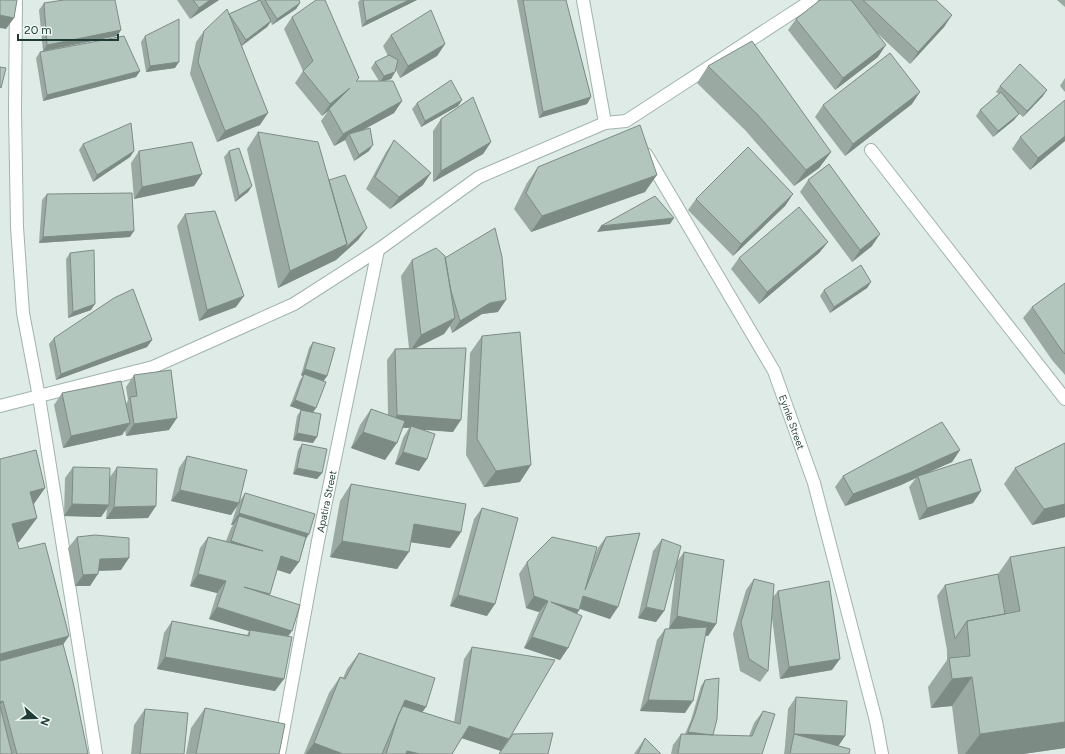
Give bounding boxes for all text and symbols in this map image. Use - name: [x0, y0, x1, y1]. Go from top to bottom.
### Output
- scale bar: [18, 16, 118, 42]
- text: 20 m: [24, 23, 52, 37]
- street label: Eyinle Street: [776, 393, 808, 451]
- street label: Apatira Street: [313, 469, 339, 534]
- north arrow: [16, 698, 56, 738]
- text: N: [37, 715, 52, 727]

